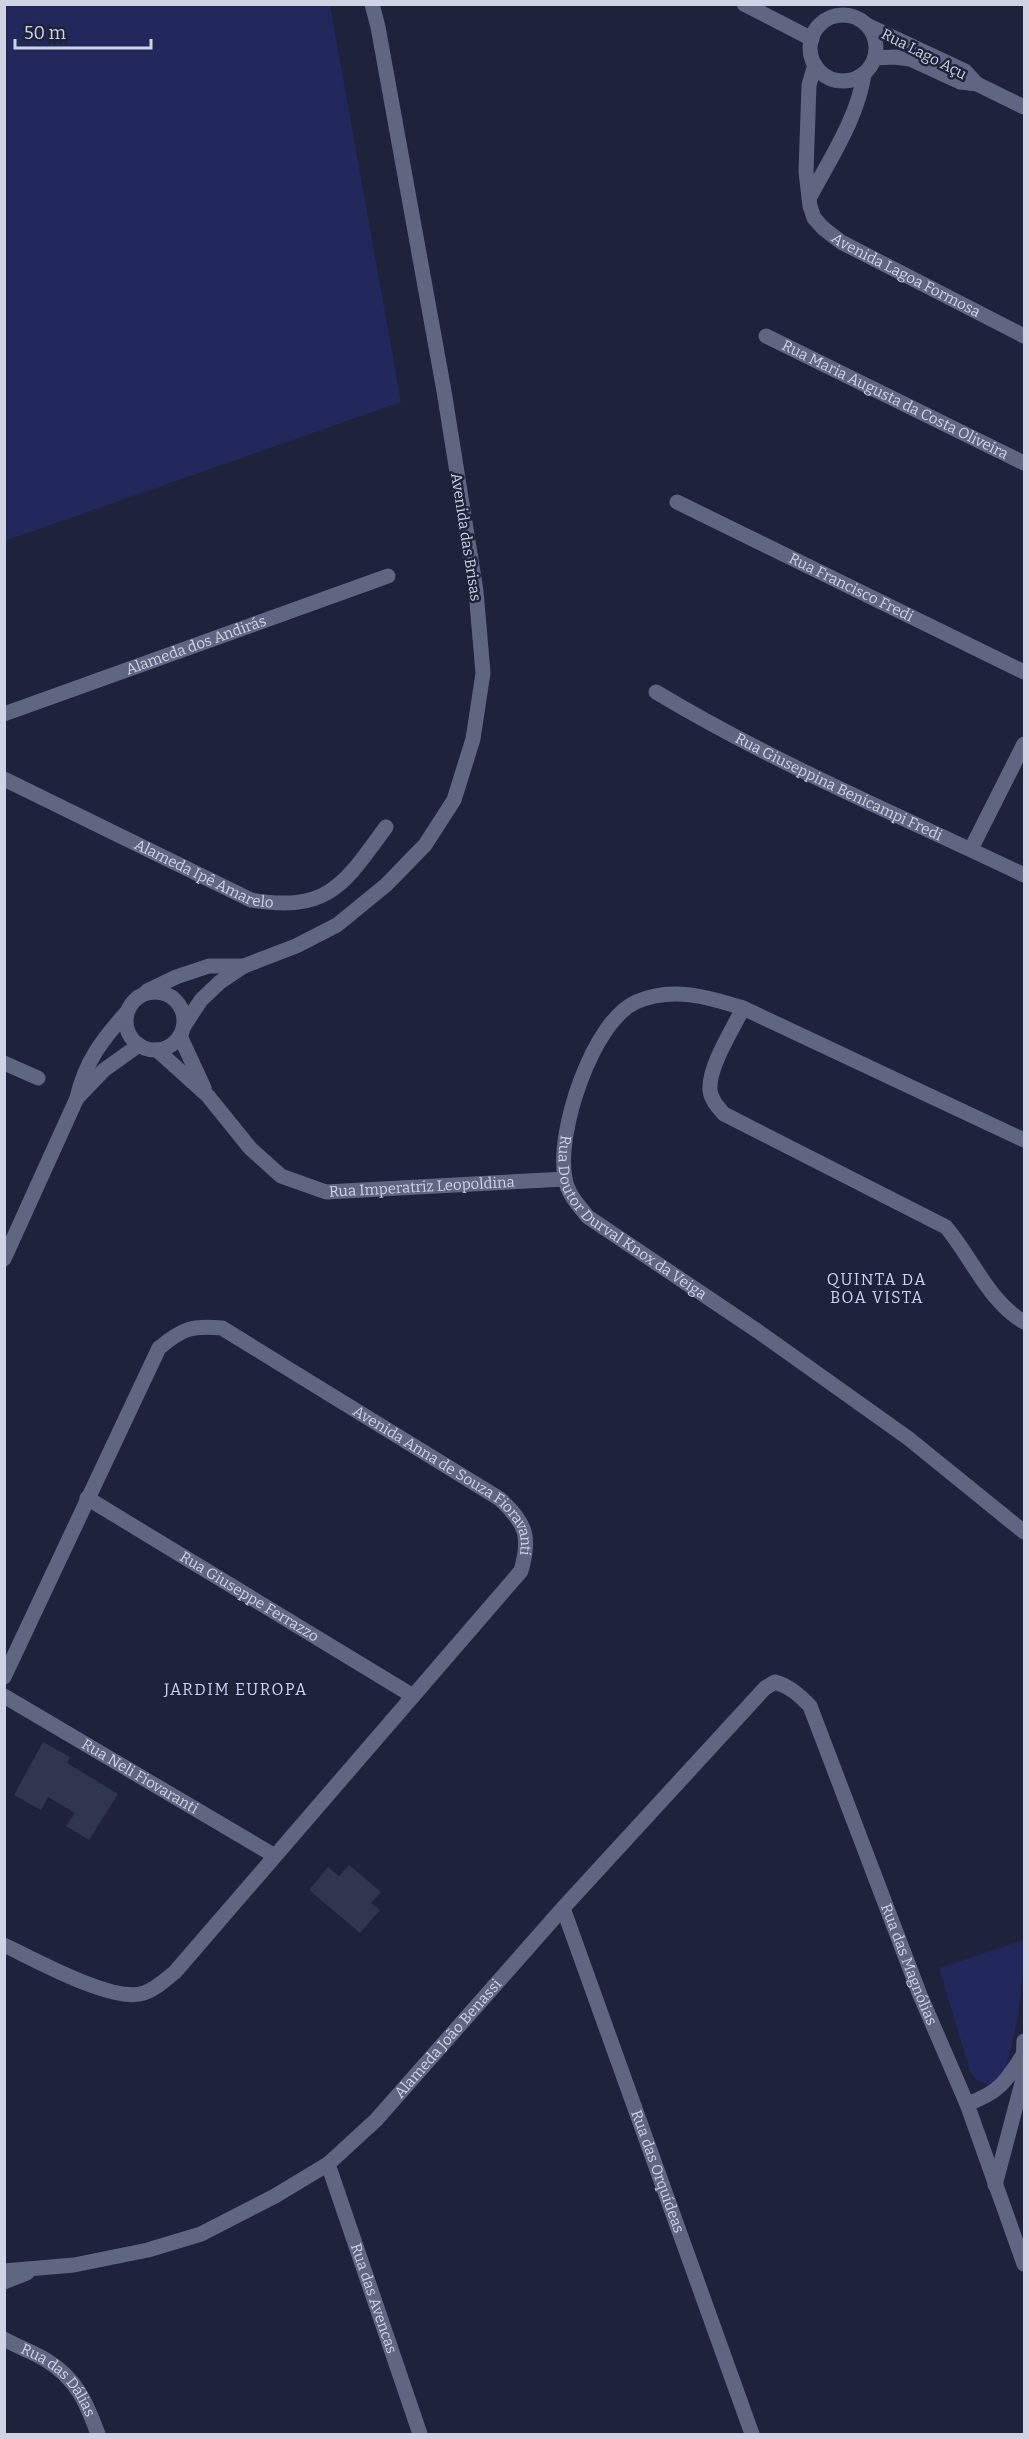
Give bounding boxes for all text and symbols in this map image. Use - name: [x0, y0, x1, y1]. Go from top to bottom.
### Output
- scale bar: [15, 12, 152, 50]
- text: 50 m: [24, 22, 66, 44]
- street label: Rua Lago Açu: [878, 25, 970, 83]
- street label: Avenida Lagoa Formosa: [828, 229, 983, 321]
- street label: Rua Maria Augusta da Costa Oliveira: [779, 336, 1011, 463]
- street label: Avenida das Brisas: [447, 472, 485, 602]
- street label: Rua Francisco Fredi: [786, 549, 917, 626]
- street label: Alameda dos Andirás: [123, 612, 269, 678]
- street label: Rua Giuseppina Benicampi Fredi: [732, 729, 946, 845]
- street label: Alameda Ipê Amarelo: [132, 835, 274, 912]
- street label: Rua Doutor Durval Knox da Veiga: [555, 1134, 710, 1303]
- street label: Rua Imperatriz Leopoldina: [328, 1173, 515, 1201]
- district label: QUINTA DA BOA VISTA: [827, 1270, 927, 1307]
- street label: Avenida Anna de Souza Fioravanti: [350, 1402, 535, 1557]
- street label: Rua Giuseppe Ferrazzo: [177, 1548, 322, 1646]
- district label: JARDIM EUROPA: [163, 1680, 308, 1699]
- street label: Rua Neli Fiovaranti: [78, 1735, 202, 1818]
- street label: Rua das Magnólias: [877, 1901, 941, 2028]
- street label: Alameda João Benassi: [391, 1975, 506, 2102]
- street label: Rua das Orquídeas: [627, 2108, 688, 2235]
- street label: Rua das Avencas: [347, 2241, 401, 2356]
- street label: Rua das Dálias: [18, 2340, 99, 2419]

